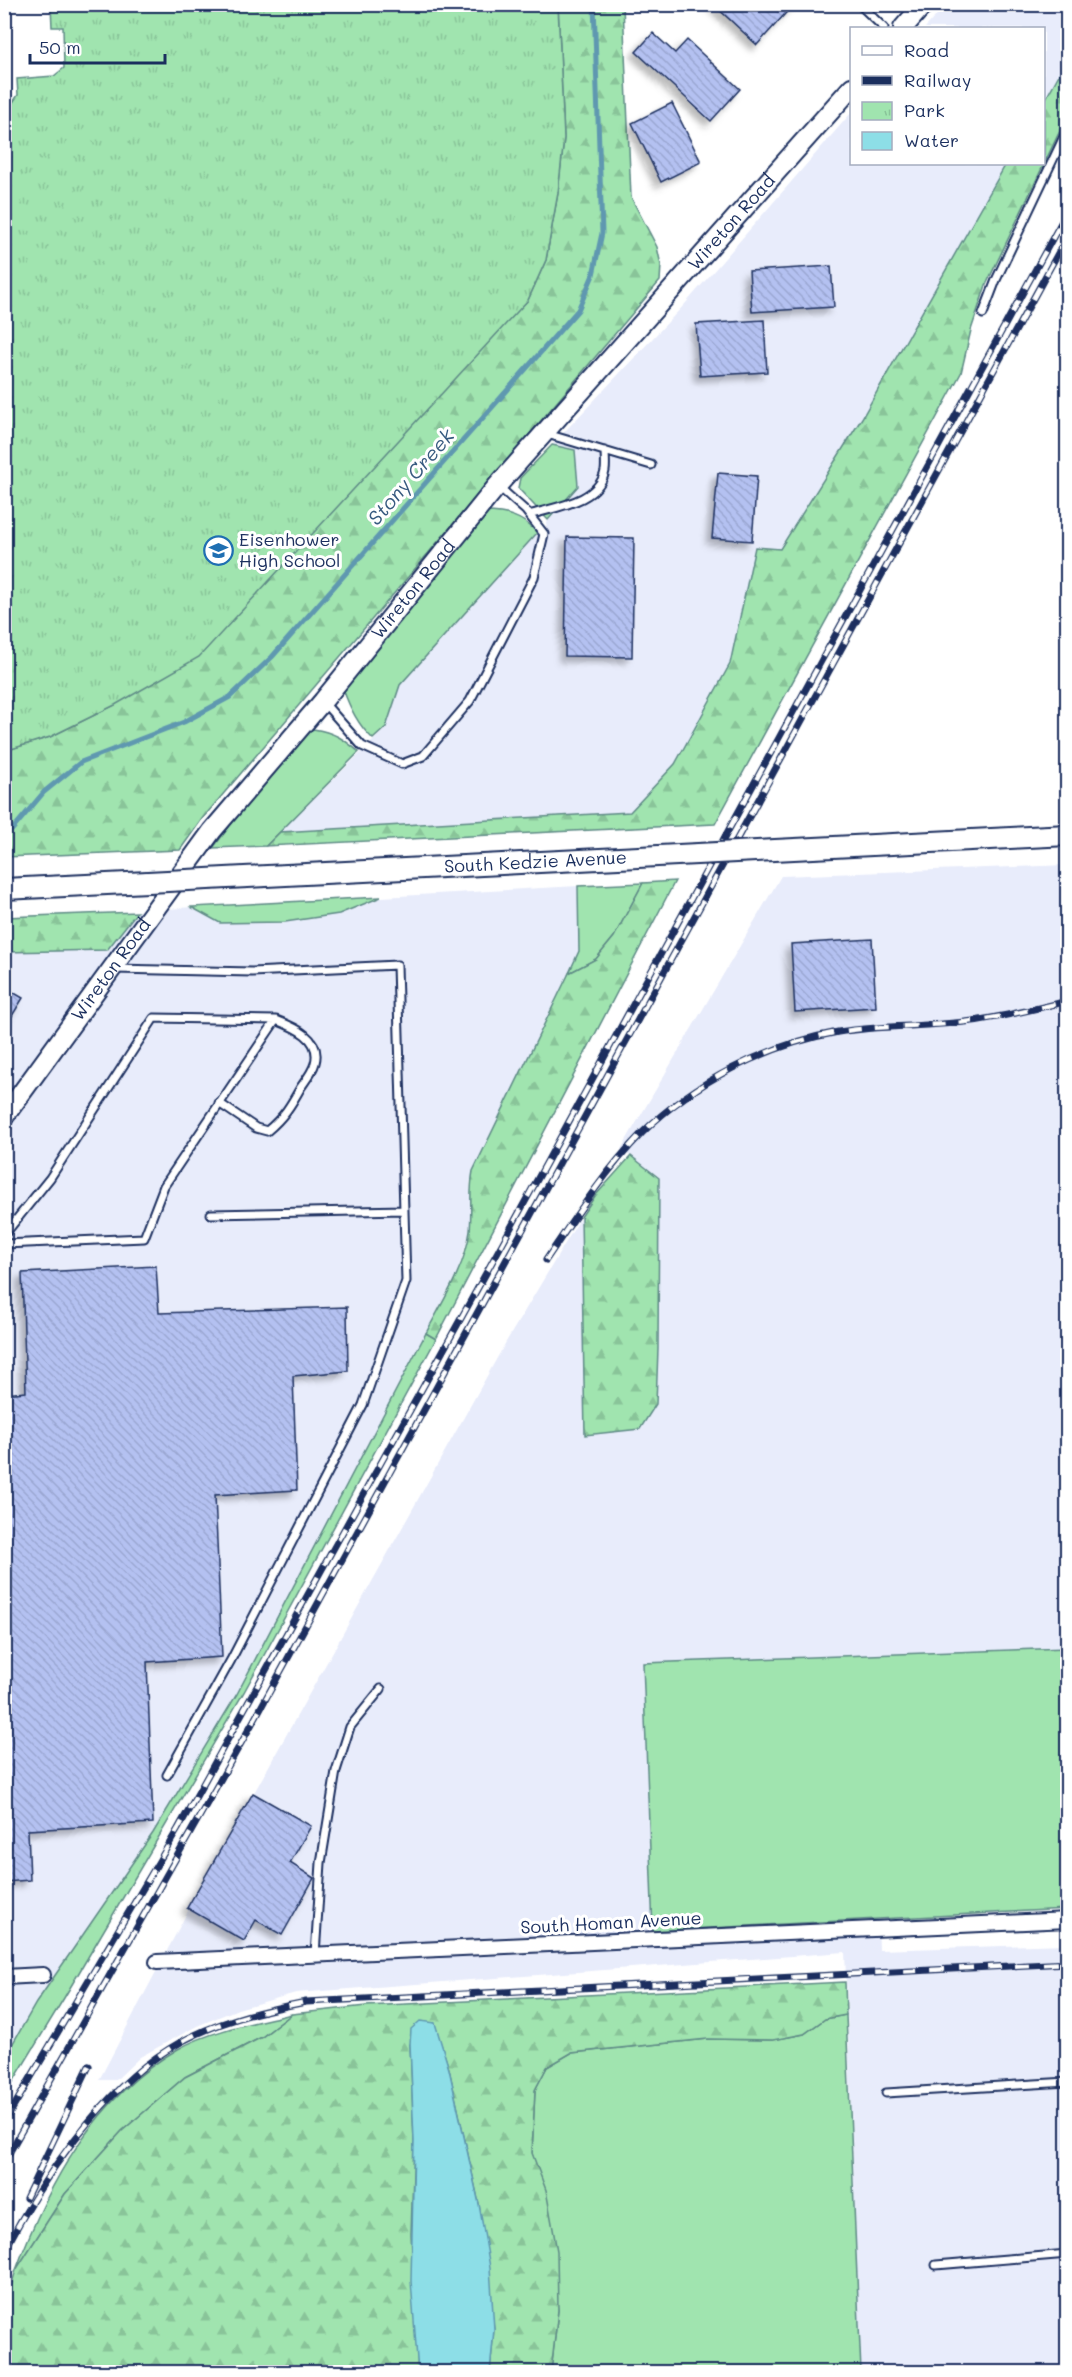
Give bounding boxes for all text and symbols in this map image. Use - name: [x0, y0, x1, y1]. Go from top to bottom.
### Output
- scale bar: [30, 27, 165, 65]
- legend: [850, 27, 1045, 165]
- text: 50 m: [39, 35, 81, 59]
- text: Road: [904, 38, 949, 62]
- text: Railway: [904, 68, 971, 92]
- text: Park: [904, 98, 945, 122]
- text: Water: [904, 128, 959, 152]
- street label: Wireton Road: [682, 169, 780, 275]
- water label: Stony Creek: [361, 422, 460, 530]
- place label: Eisenhower High School: [239, 527, 340, 572]
- school or university icon: Eisenhower High School: [202, 534, 234, 566]
- street label: Wireton Road: [365, 534, 460, 643]
- street label: South Kedzie Avenue: [444, 845, 627, 878]
- street label: Wireton Road: [65, 913, 155, 1025]
- street label: South Homan Avenue: [520, 1905, 702, 1939]

